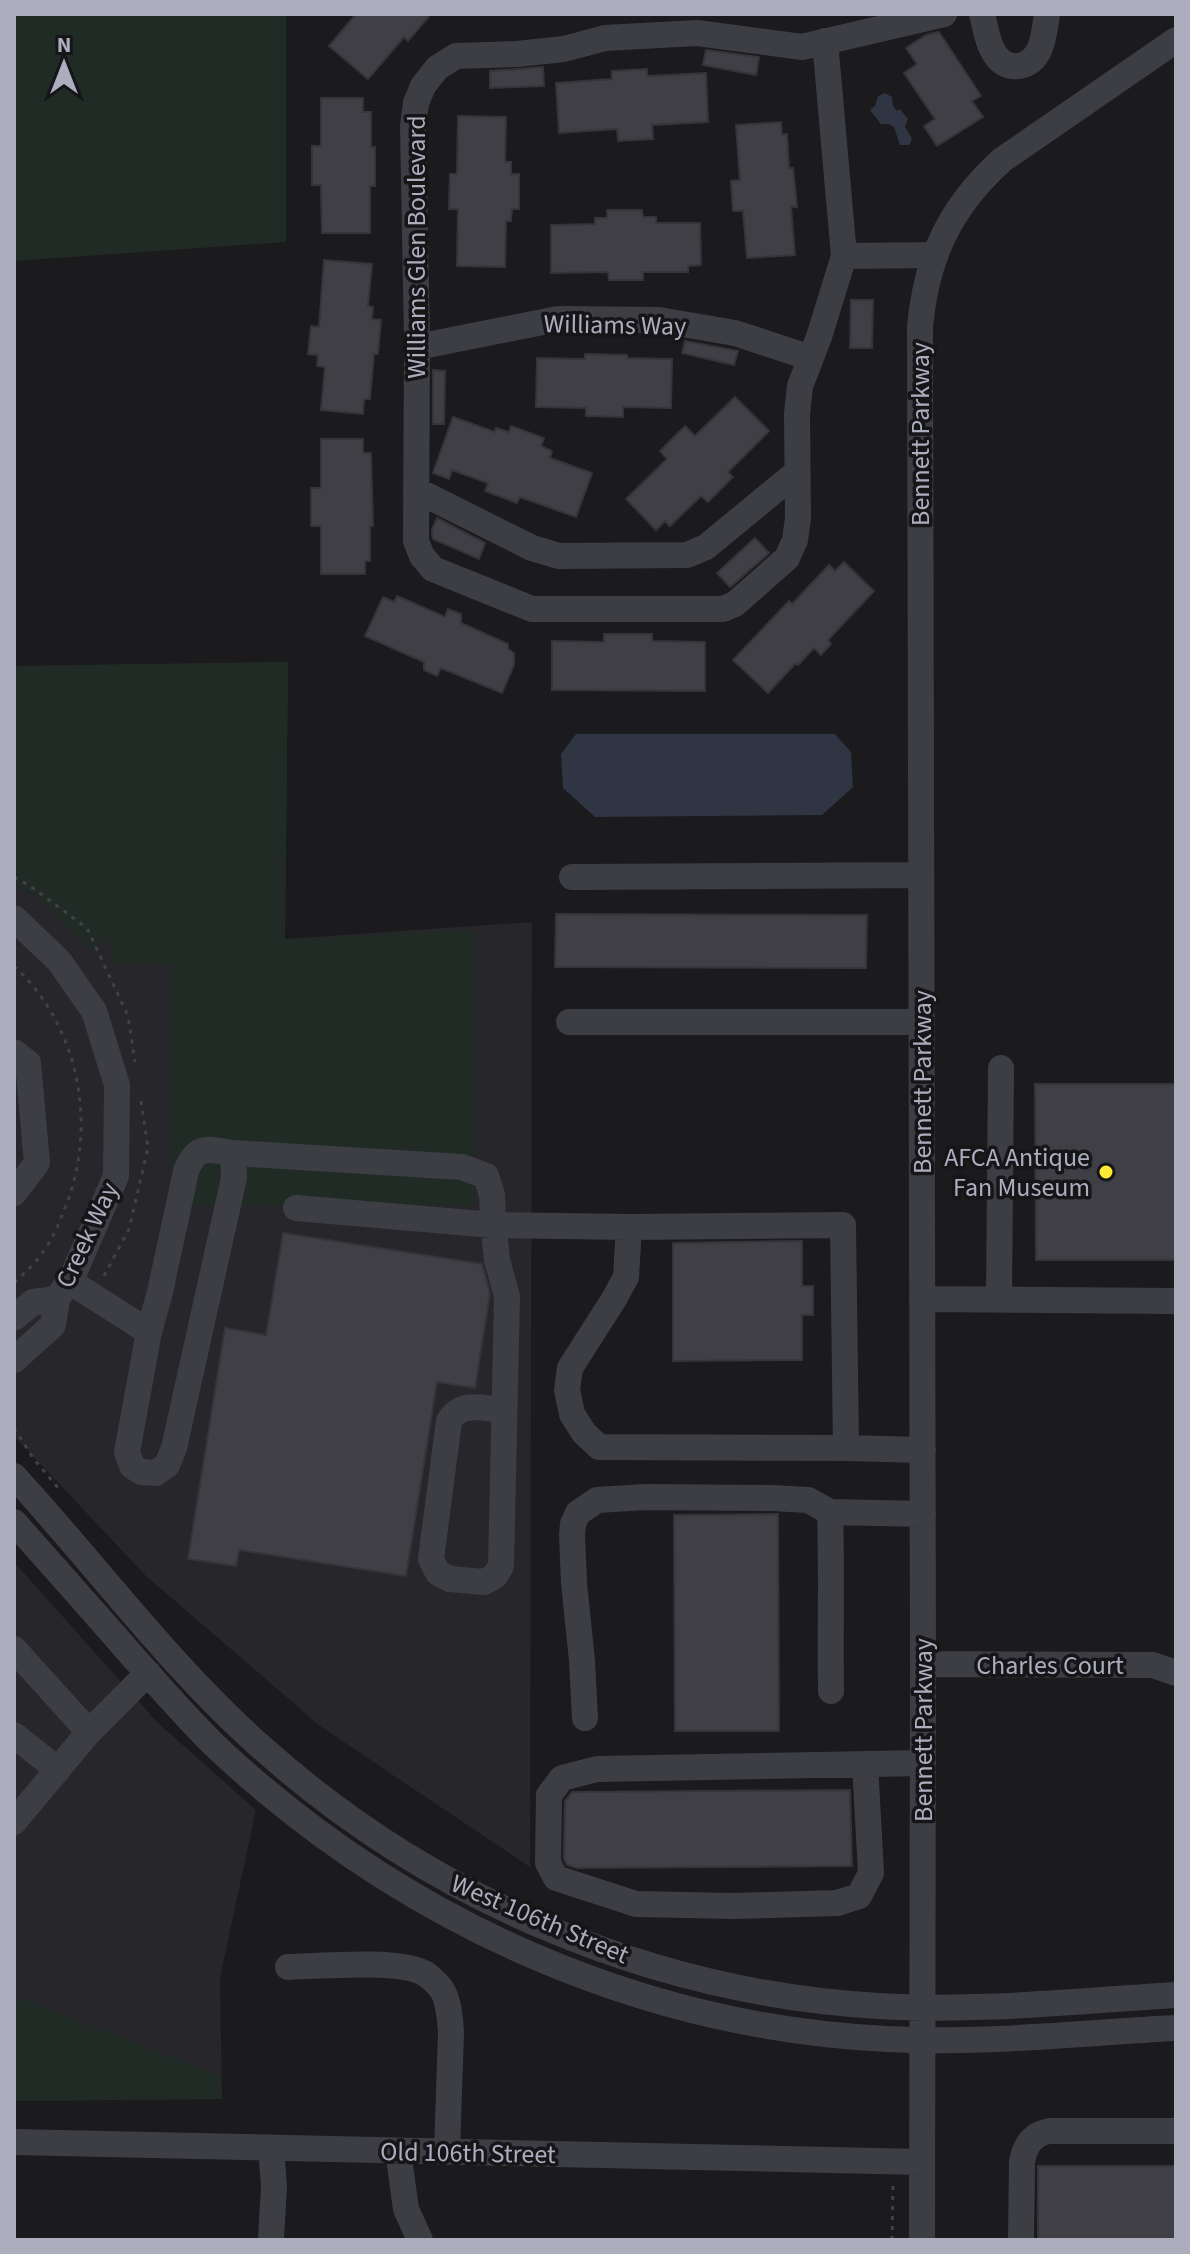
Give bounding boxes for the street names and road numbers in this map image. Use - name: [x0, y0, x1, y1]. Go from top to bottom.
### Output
- street label: Williams Glen Boulevard: [398, 115, 435, 379]
- street label: Williams Way: [543, 305, 687, 345]
- street label: Bennett Parkway: [902, 342, 939, 526]
- street label: Bennett Parkway: [904, 990, 941, 1174]
- street label: Creek Way: [46, 1176, 128, 1294]
- street label: Bennett Parkway: [905, 1638, 942, 1822]
- street label: Charles Court: [976, 1647, 1124, 1684]
- street label: West 106th Street: [445, 1865, 635, 1973]
- street label: Old 106th Street: [380, 2133, 556, 2173]

